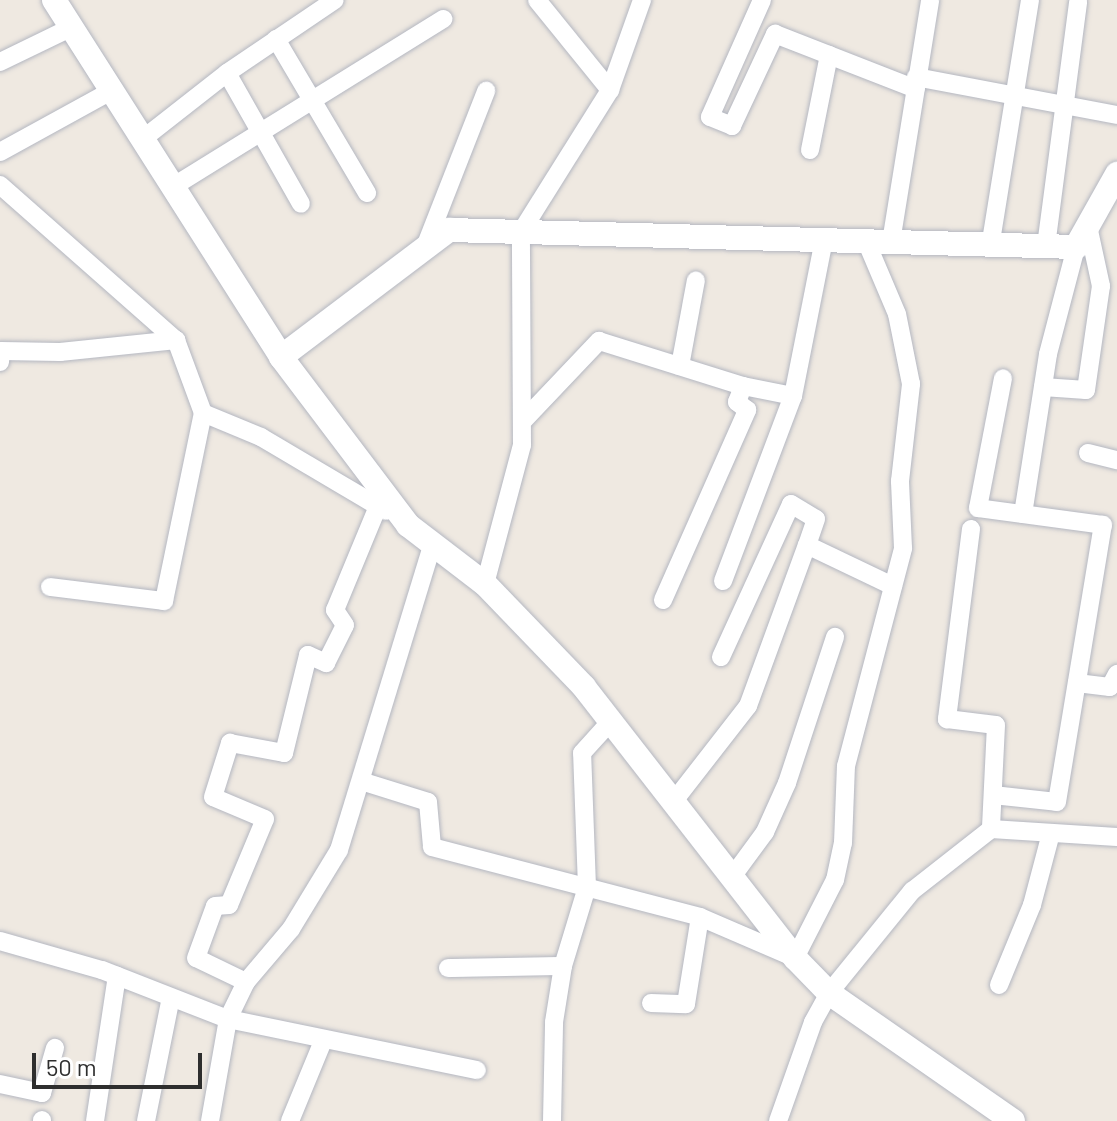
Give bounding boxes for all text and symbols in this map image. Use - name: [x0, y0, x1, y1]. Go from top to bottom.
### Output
- scale bar: [36, 1037, 206, 1087]
- text: 50 m: [46, 1052, 97, 1081]

